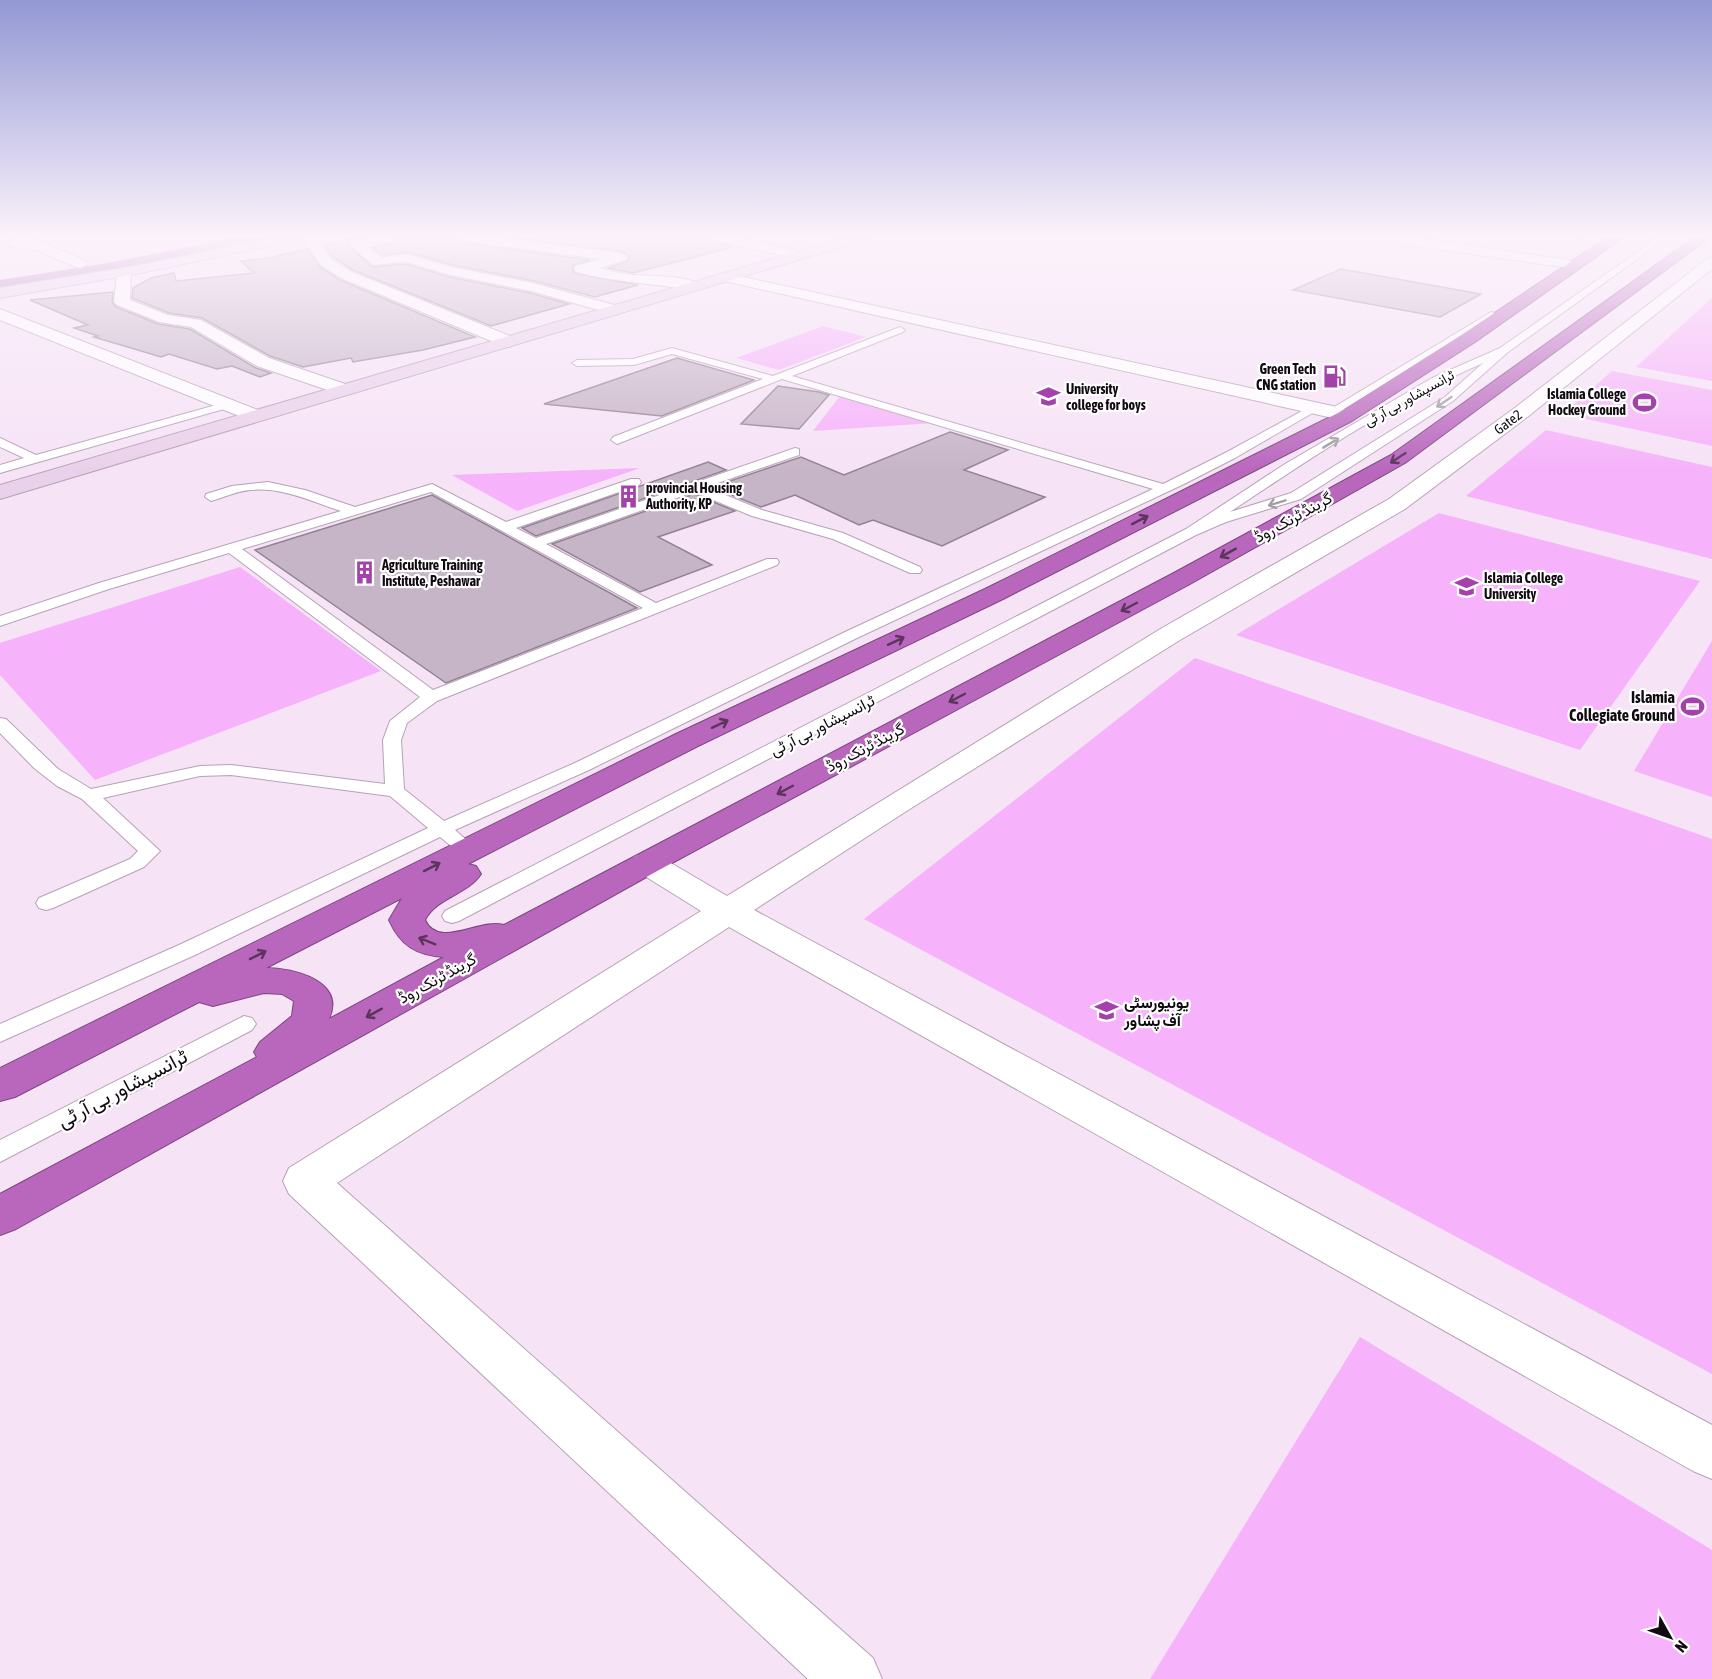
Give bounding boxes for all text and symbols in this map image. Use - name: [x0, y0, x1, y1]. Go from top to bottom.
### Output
- place label: Green Tech CNG station: [1256, 361, 1316, 393]
- fuel station icon: Green Tech CNG station: [1321, 364, 1347, 390]
- street label: ٹرانسپشاور بی آر ٹی: [1361, 367, 1458, 431]
- place label: University college for boys: [1066, 381, 1146, 413]
- school or university icon: University college for boys: [1035, 384, 1061, 410]
- place label: Islamia College Hockey Ground: [1547, 386, 1626, 418]
- sports icon: Islamia College Hockey Ground: [1631, 389, 1657, 415]
- one-way arrow: [1436, 396, 1453, 408]
- street label: Gate2: [1491, 406, 1525, 438]
- one-way arrow: [1322, 436, 1339, 448]
- one-way arrow: [1390, 452, 1407, 464]
- place label: provincial Housing Authority, KP: [645, 480, 743, 512]
- building icon: provincial Housing Authority, KP: [615, 483, 641, 509]
- street label: گرینڈ ٹرنک روڈ: [1251, 488, 1336, 547]
- one-way arrow: [1268, 498, 1287, 509]
- one-way arrow: [1131, 513, 1149, 525]
- one-way arrow: [1220, 547, 1237, 559]
- place label: Agriculture Training Institute, Peshawar: [381, 557, 484, 589]
- building icon: Agriculture Training Institute, Peshawar: [351, 560, 377, 586]
- place label: Islamia College University: [1484, 570, 1563, 602]
- school or university icon: Islamia College University: [1453, 573, 1479, 599]
- one-way arrow: [1120, 601, 1138, 613]
- one-way arrow: [887, 634, 905, 646]
- place label: Islamia Collegiate Ground: [1569, 688, 1675, 724]
- street label: ٹرانسپشاور بی آر ٹی: [767, 691, 879, 762]
- one-way arrow: [949, 692, 966, 704]
- sports icon: Islamia Collegiate Ground: [1680, 693, 1706, 719]
- one-way arrow: [710, 718, 728, 730]
- street label: گرینڈ ٹرنک روڈ: [823, 719, 908, 777]
- one-way arrow: [777, 784, 794, 796]
- one-way arrow: [423, 860, 441, 872]
- one-way arrow: [419, 935, 437, 946]
- one-way arrow: [249, 948, 267, 960]
- street label: گرینڈ ٹرنک روڈ: [395, 949, 480, 1008]
- place label: یونیورسٹی آف پشاور: [1123, 993, 1189, 1032]
- school or university icon: یونیورسٹی آف پشاور: [1093, 998, 1119, 1024]
- one-way arrow: [365, 1008, 383, 1019]
- street label: ٹرانسپشاور بی آر ٹی: [53, 1044, 192, 1135]
- north arrow: [1640, 1607, 1700, 1667]
- text: N: [1672, 1637, 1691, 1656]

